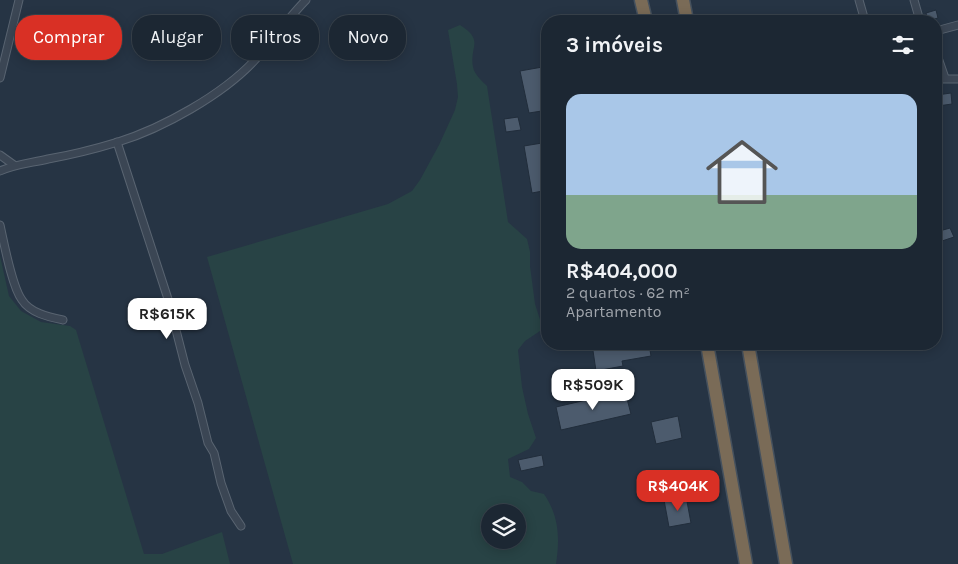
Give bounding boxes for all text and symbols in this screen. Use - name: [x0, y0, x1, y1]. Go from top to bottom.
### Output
- chip: Comprar: [15, 15, 122, 60]
- chip: Alugar: [132, 15, 221, 60]
- chip: Filtros: [231, 15, 319, 60]
- chip: Novo: [329, 15, 406, 60]
- icon: filters: [889, 31, 917, 59]
- text: 3 imóveis: [566, 33, 663, 57]
- icon: home: [697, 127, 787, 217]
- text: R$404,000: [566, 259, 677, 283]
- text: 2 quartos · 62 m²: [566, 283, 690, 302]
- pin: R$615K: [126, 298, 208, 340]
- text: Apartamento: [566, 302, 662, 321]
- text: R$615K: [139, 304, 195, 323]
- pin: R$509K: [552, 368, 634, 411]
- text: R$509K: [563, 375, 623, 394]
- pin: R$404K: [637, 470, 719, 512]
- text: R$404K: [648, 476, 708, 495]
- map controls: [481, 504, 526, 549]
- button: layers: [481, 504, 526, 549]

